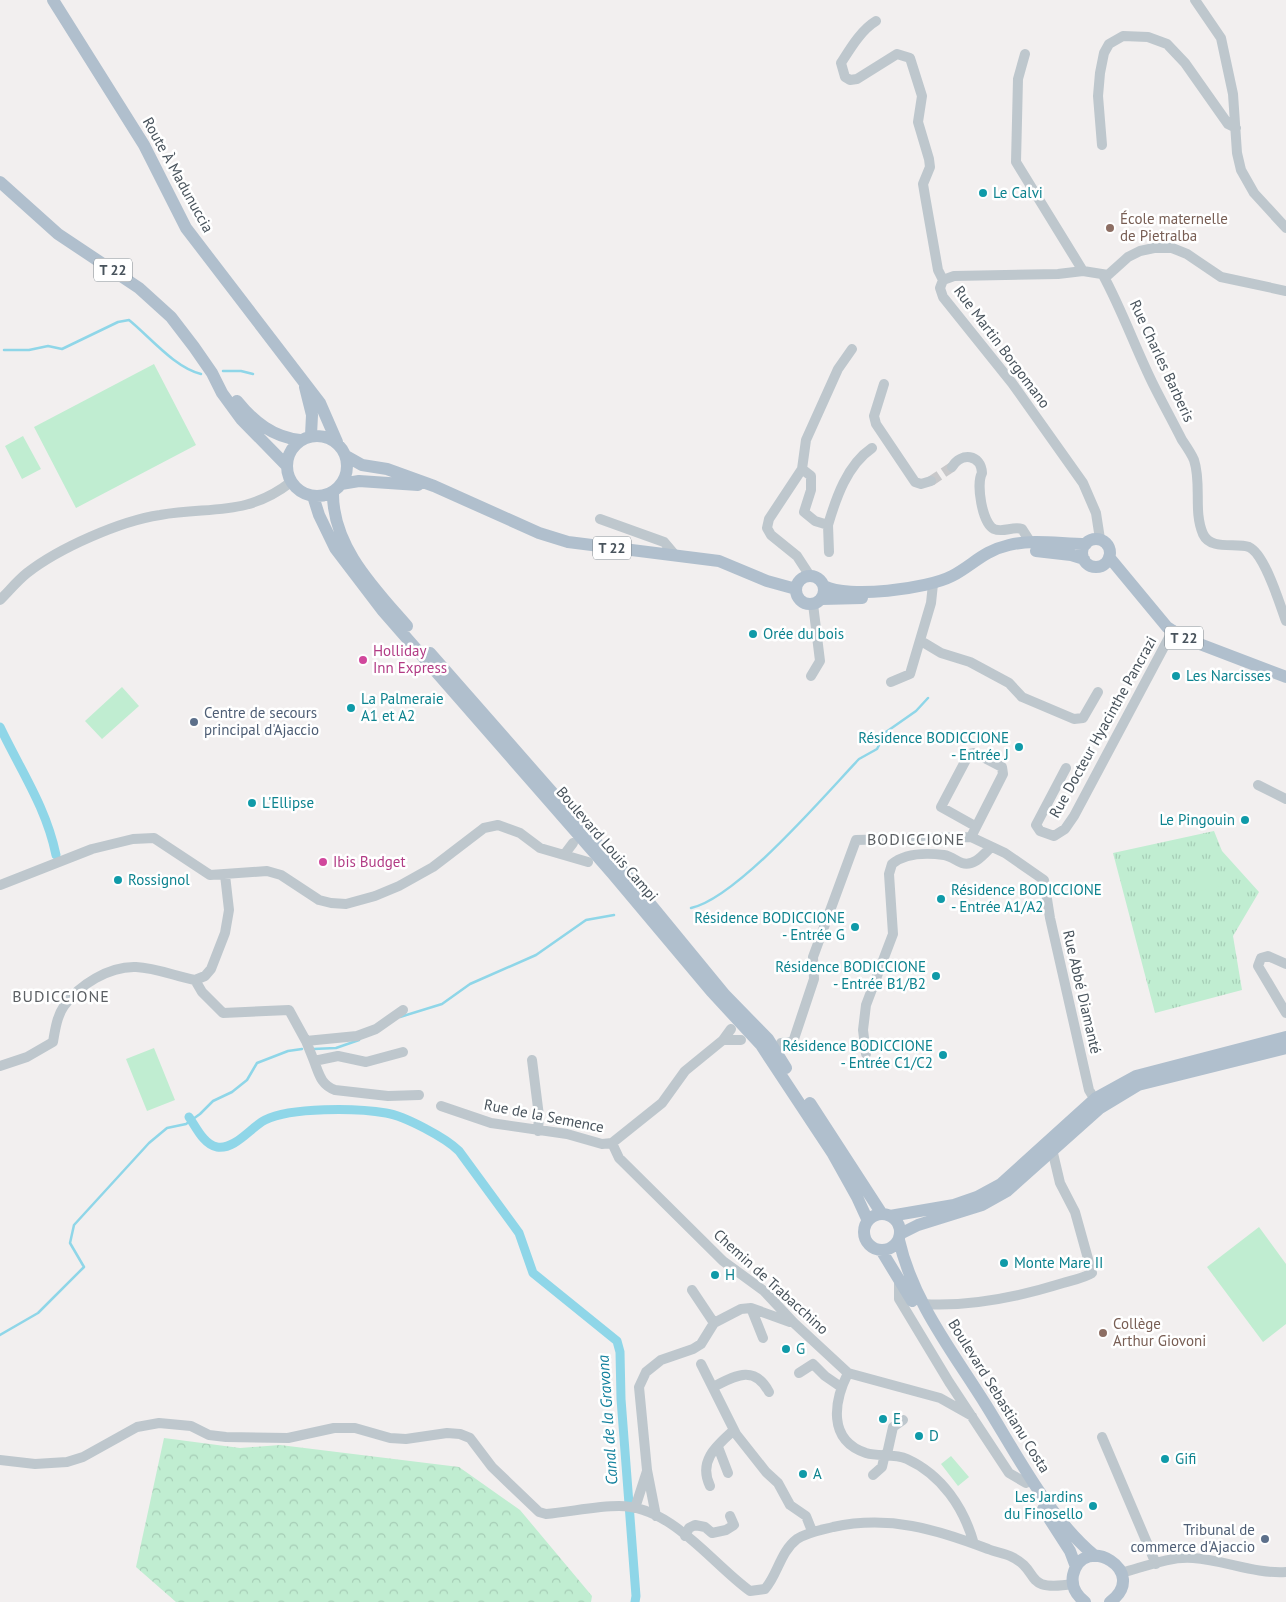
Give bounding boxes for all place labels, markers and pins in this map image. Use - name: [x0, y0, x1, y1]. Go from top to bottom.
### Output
- place label: Le Calvi: [993, 183, 1043, 202]
- marker: Le Calvi: [977, 187, 989, 199]
- place label: École maternelle de Pietralba: [1120, 209, 1228, 245]
- marker: École maternelle de Pietralba: [1104, 222, 1116, 234]
- place label: Orée du bois: [763, 624, 844, 643]
- marker: Orée du bois: [747, 628, 759, 640]
- place label: Holliday Inn Express: [373, 641, 447, 677]
- marker: Holliday Inn Express: [357, 654, 369, 666]
- place label: Les Narcisses: [1186, 666, 1271, 685]
- marker: Les Narcisses: [1170, 670, 1182, 682]
- place label: La Palmeraie A1 et A2: [361, 689, 444, 725]
- marker: La Palmeraie A1 et A2: [345, 702, 357, 714]
- place label: Centre de secours principal d'Ajaccio: [204, 703, 319, 739]
- marker: Centre de secours principal d'Ajaccio: [188, 716, 200, 728]
- place label: Résidence BODICCIONE - Entrée J: [858, 728, 1009, 764]
- marker: Résidence BODICCIONE - Entrée J: [1013, 741, 1025, 753]
- place label: L'Ellipse: [262, 793, 314, 812]
- marker: L'Ellipse: [246, 797, 258, 809]
- place label: Le Pingouin: [1159, 810, 1235, 829]
- marker: Le Pingouin: [1239, 814, 1251, 826]
- place label: Ibis Budget: [333, 852, 405, 871]
- marker: Ibis Budget: [317, 856, 329, 868]
- place label: Rossignol: [128, 870, 190, 889]
- marker: Rossignol: [112, 874, 124, 886]
- place label: Résidence BODICCIONE - Entrée A1/A2: [951, 880, 1102, 916]
- marker: Résidence BODICCIONE - Entrée A1/A2: [935, 893, 947, 905]
- place label: Résidence BODICCIONE - Entrée G: [694, 908, 845, 944]
- marker: Résidence BODICCIONE - Entrée G: [849, 921, 861, 933]
- place label: Résidence BODICCIONE - Entrée B1/B2: [775, 957, 926, 993]
- marker: Résidence BODICCIONE - Entrée B1/B2: [930, 970, 942, 982]
- place label: Résidence BODICCIONE - Entrée C1/C2: [782, 1036, 933, 1072]
- marker: Résidence BODICCIONE - Entrée C1/C2: [937, 1049, 949, 1061]
- place label: Monte Mare II: [1014, 1253, 1103, 1272]
- marker: Monte Mare II: [998, 1257, 1010, 1269]
- place label: H: [725, 1265, 735, 1284]
- marker: H: [709, 1269, 721, 1281]
- place label: Collège Arthur Giovoni: [1113, 1314, 1206, 1350]
- marker: Collège Arthur Giovoni: [1097, 1327, 1109, 1339]
- place label: G: [796, 1339, 805, 1358]
- marker: G: [780, 1343, 792, 1355]
- place label: E: [893, 1409, 901, 1428]
- marker: E: [877, 1413, 889, 1425]
- place label: D: [929, 1426, 939, 1445]
- marker: D: [913, 1430, 925, 1442]
- place label: Gifi: [1175, 1449, 1196, 1468]
- marker: Gifi: [1159, 1453, 1171, 1465]
- place label: A: [813, 1464, 822, 1483]
- marker: A: [797, 1468, 809, 1480]
- place label: Les Jardins du Finosello: [1004, 1487, 1083, 1523]
- marker: Les Jardins du Finosello: [1087, 1500, 1099, 1512]
- place label: Tribunal de commerce d'Ajaccio: [1130, 1520, 1255, 1556]
- marker: Tribunal de commerce d'Ajaccio: [1259, 1533, 1271, 1545]

